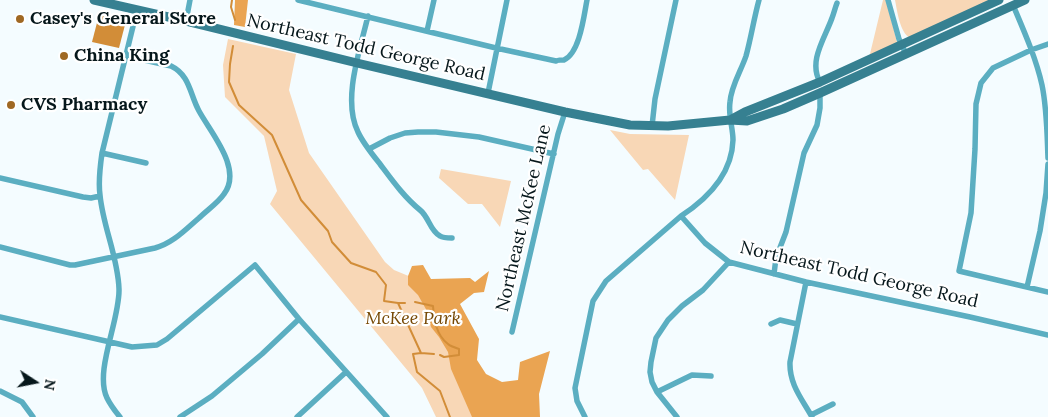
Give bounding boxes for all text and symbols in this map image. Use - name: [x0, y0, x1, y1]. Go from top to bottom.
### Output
- place label: Casey's General Store: [30, 8, 216, 30]
- street label: Northeast Todd George Road: [245, 10, 487, 86]
- marker: Casey's General Store: [14, 13, 26, 25]
- place label: China King: [74, 45, 169, 67]
- marker: China King: [58, 50, 70, 62]
- place label: CVS Pharmacy: [21, 94, 147, 116]
- marker: CVS Pharmacy: [5, 99, 17, 111]
- street label: Northeast McKee Lane: [492, 122, 556, 314]
- street label: Northeast Todd George Road: [738, 237, 980, 313]
- park label: McKee Park: [365, 308, 461, 330]
- north arrow: [10, 357, 60, 407]
- text: N: [40, 378, 60, 392]

